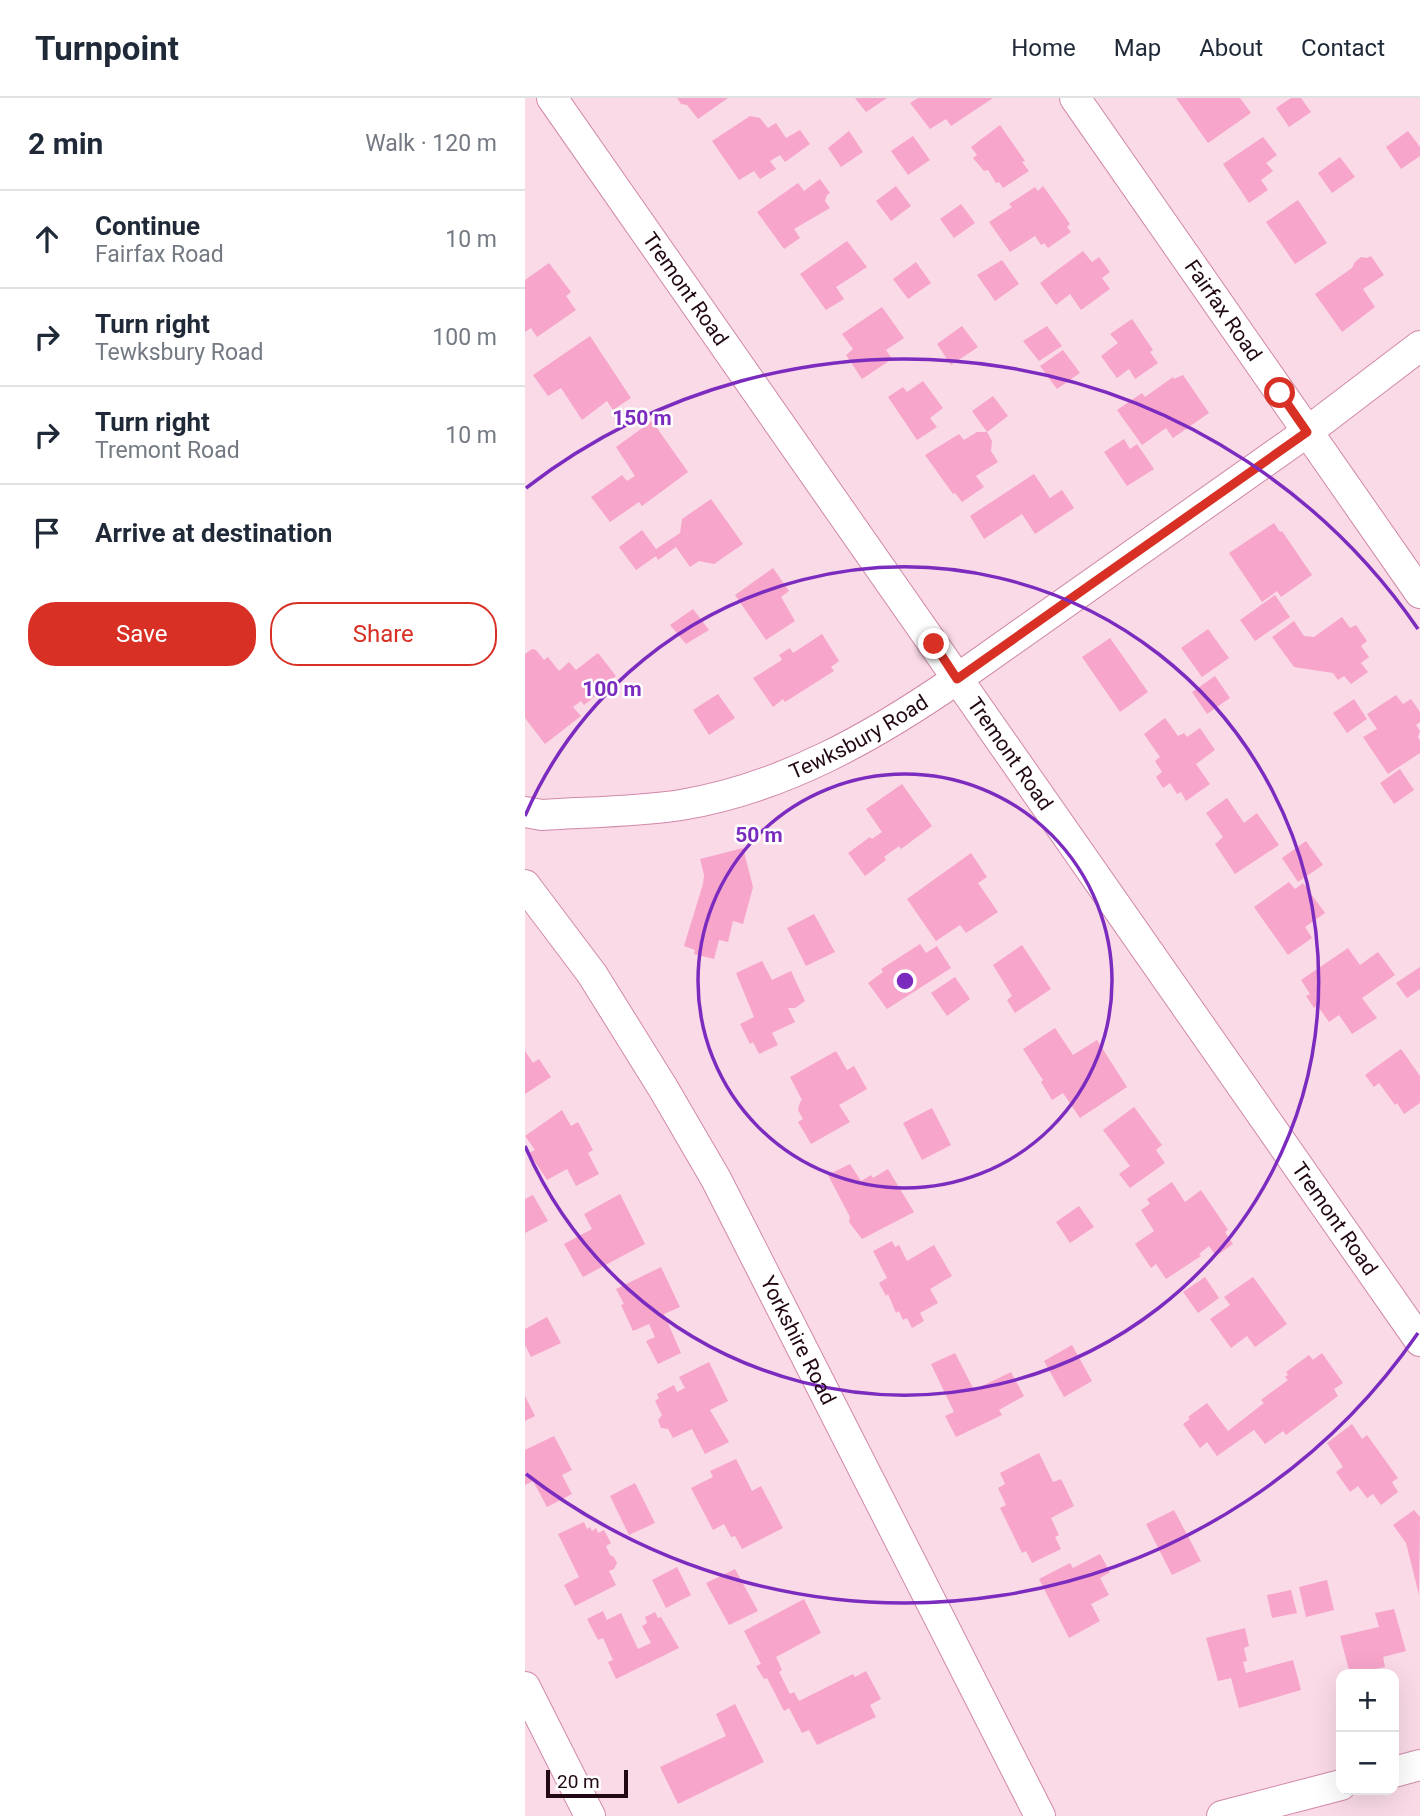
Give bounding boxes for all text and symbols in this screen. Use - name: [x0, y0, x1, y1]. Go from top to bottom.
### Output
- text: Turnpoint: [35, 29, 179, 68]
- text: Home: [1011, 34, 1076, 62]
- text: Map: [1114, 34, 1161, 62]
- text: About: [1199, 34, 1263, 62]
- text: Contact: [1301, 34, 1385, 62]
- text: 2 min: [28, 126, 103, 161]
- text: Walk · 120 m: [365, 130, 497, 157]
- text: Continue: [95, 211, 200, 241]
- icon: ahead: [28, 220, 66, 258]
- text: 10 m: [445, 226, 497, 253]
- street label: Tremont Road: [638, 228, 733, 350]
- text: Fairfax Road: [95, 241, 224, 268]
- street label: Fairfax Road: [1180, 255, 1267, 366]
- text: Turn right: [95, 309, 210, 339]
- icon: right: [28, 318, 66, 356]
- text: 100 m: [432, 324, 497, 351]
- text: Tewksbury Road: [95, 339, 264, 366]
- route start: [1264, 377, 1295, 408]
- text: 150 m: [612, 406, 672, 430]
- text: Turn right: [95, 407, 210, 437]
- icon: right: [28, 416, 66, 454]
- text: 10 m: [445, 422, 497, 449]
- text: Tremont Road: [95, 437, 240, 464]
- icon: arrive: [28, 514, 66, 552]
- text: Arrive at destination: [95, 518, 332, 548]
- button: Save: [28, 602, 256, 666]
- button: Share: [270, 602, 497, 666]
- route end: [918, 628, 949, 659]
- text: 100 m: [582, 677, 642, 701]
- street label: Tewksbury Road: [786, 690, 932, 784]
- street label: Tremont Road: [962, 693, 1058, 815]
- text: 50 m: [735, 823, 783, 847]
- centre of rings: [893, 969, 917, 993]
- street label: Tremont Road: [1287, 1158, 1382, 1280]
- street label: Yorkshire Road: [755, 1272, 841, 1408]
- map controls: [1336, 1669, 1399, 1795]
- button: +: [1336, 1669, 1399, 1732]
- button: −: [1336, 1732, 1399, 1795]
- scale bar: [546, 1767, 628, 1799]
- text: 20 m: [557, 1770, 600, 1793]

